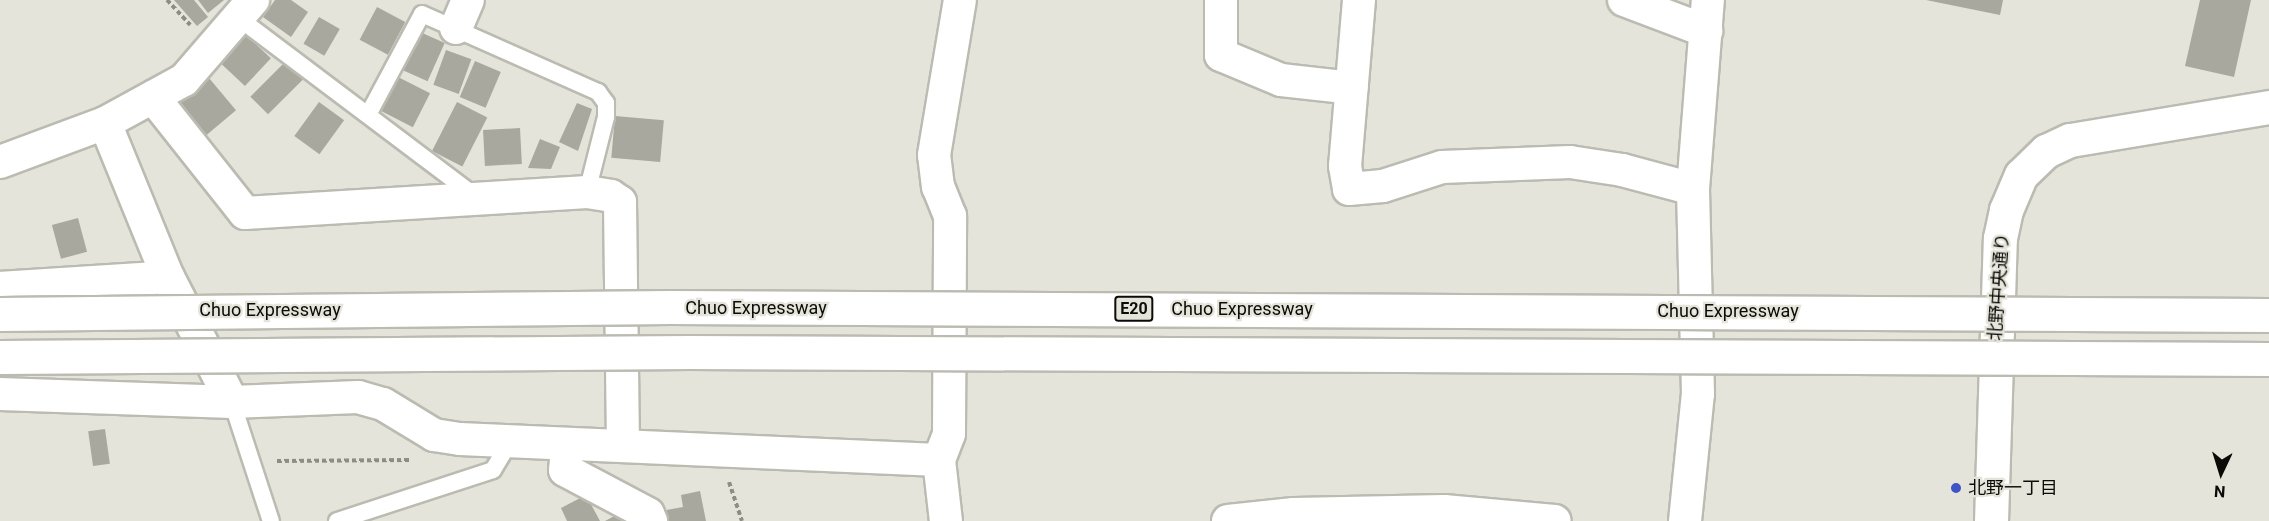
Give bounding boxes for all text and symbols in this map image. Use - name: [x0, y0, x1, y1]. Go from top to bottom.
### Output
- street label: 北野中央通り: [1984, 232, 2014, 342]
- road number: E20: [1113, 296, 1155, 322]
- street label: Chuo Expressway: [685, 297, 827, 319]
- street label: Chuo Expressway: [1171, 298, 1313, 320]
- street label: Chuo Expressway: [199, 299, 341, 321]
- street label: Chuo Expressway: [1657, 300, 1799, 322]
- north arrow: [2191, 443, 2251, 503]
- place label: 北野一丁目: [1968, 477, 2058, 499]
- marker: 北野一丁目: [1949, 481, 1963, 495]
- text: N: [2213, 482, 2226, 501]

